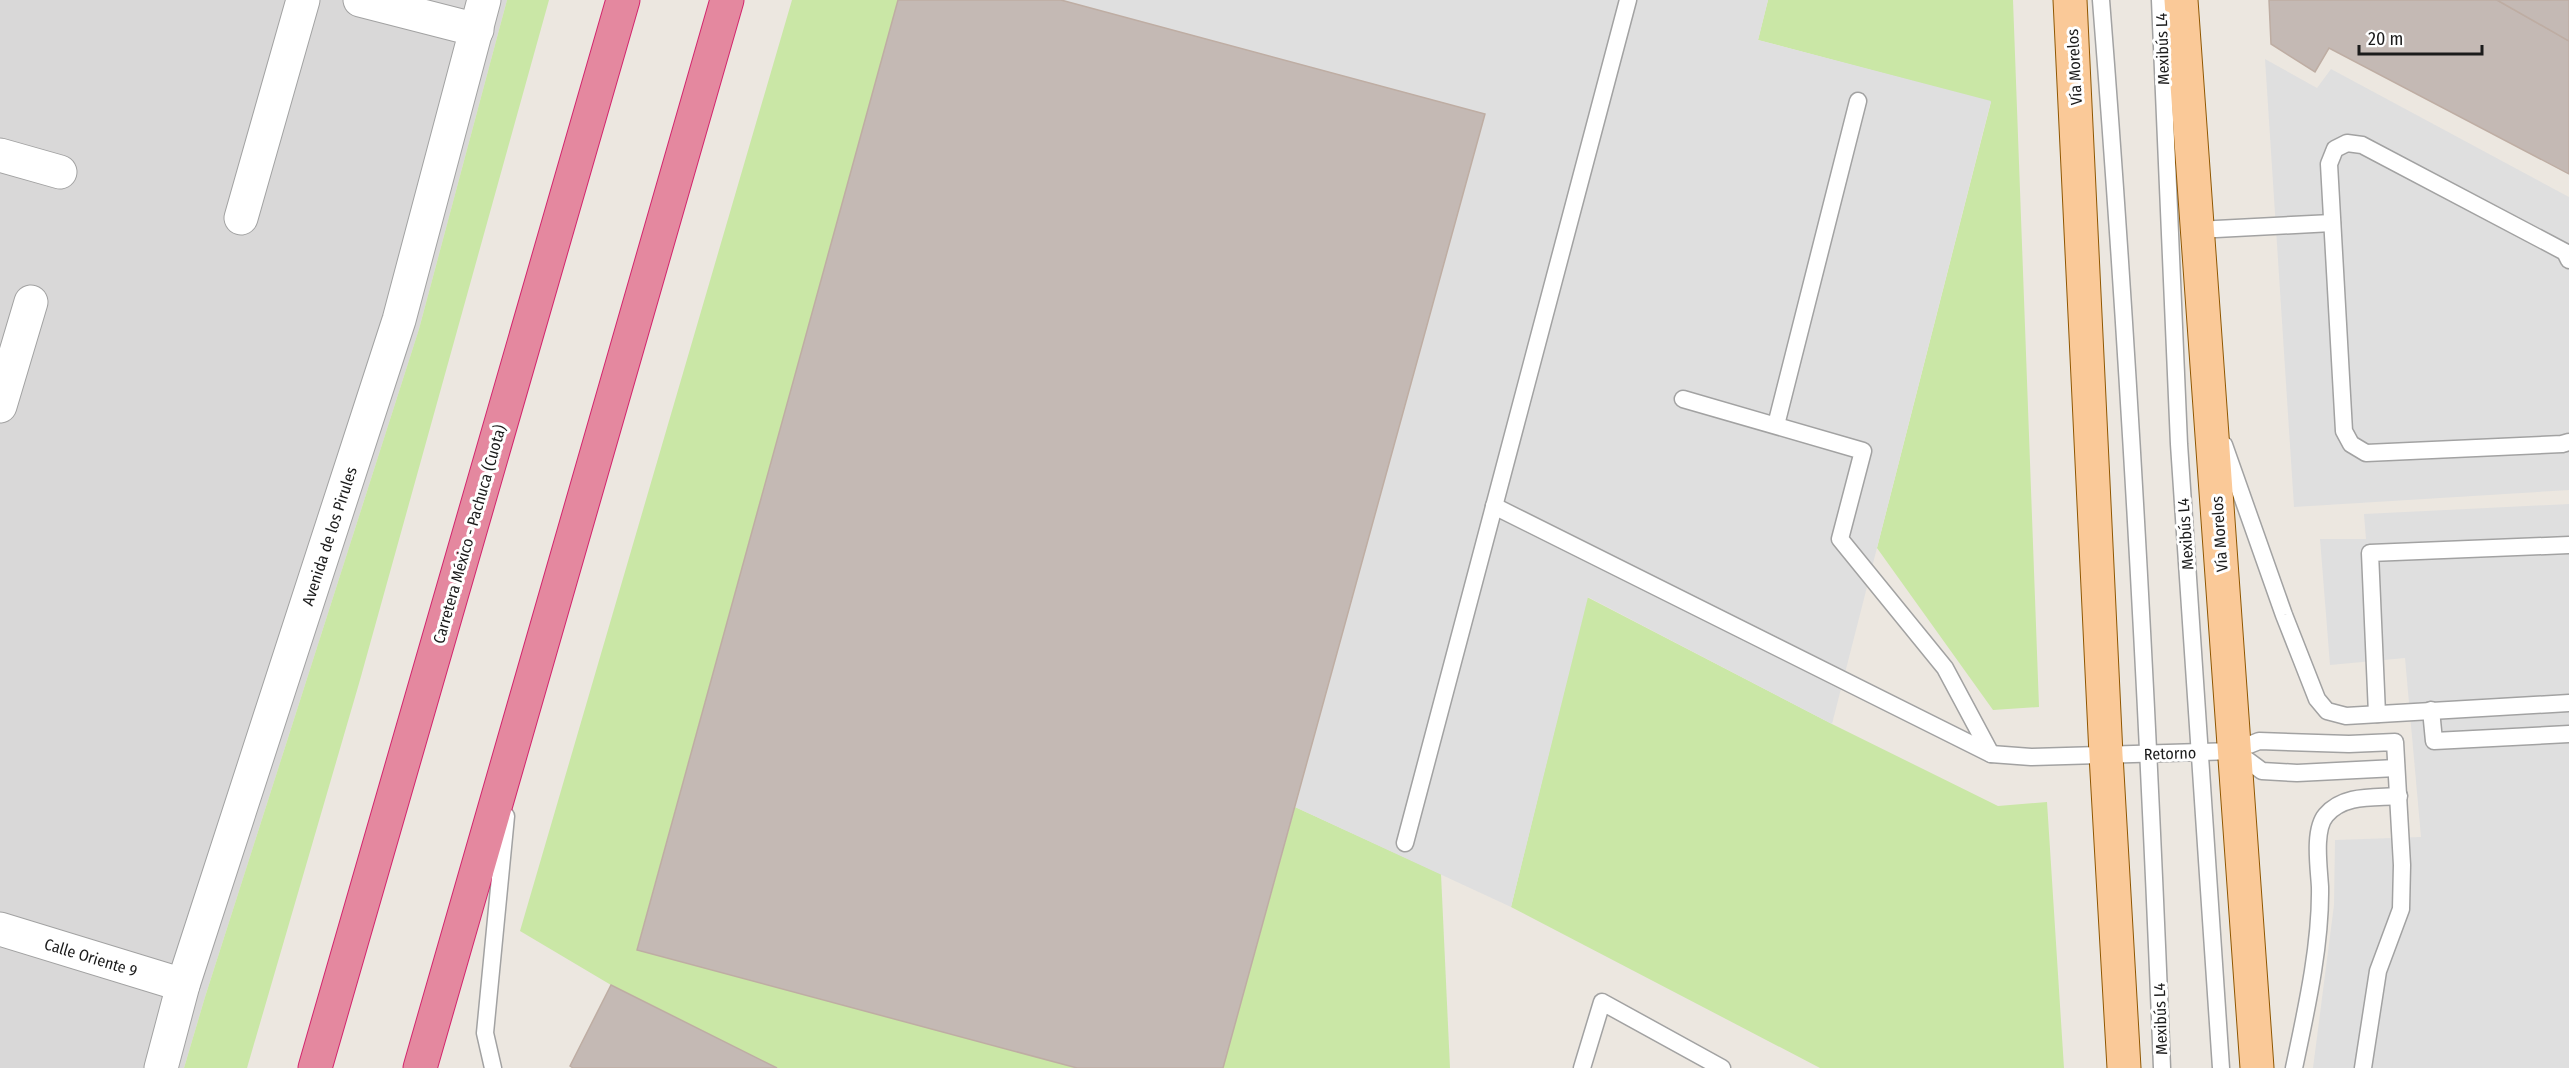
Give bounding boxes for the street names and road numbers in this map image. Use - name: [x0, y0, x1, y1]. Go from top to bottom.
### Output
- street label: Mexibús L4: [2152, 12, 2173, 85]
- street label: Vía Morelos: [2063, 28, 2086, 106]
- street label: Carretera México - Pachuca (Cuota): [429, 422, 510, 646]
- street label: Avenida de los Pirules: [298, 464, 361, 608]
- street label: Vía Morelos: [2207, 495, 2232, 573]
- street label: Mexibús L4: [2173, 497, 2197, 570]
- street label: Retorno: [2144, 743, 2196, 764]
- street label: Calle Oriente 9: [42, 934, 140, 981]
- street label: Mexibús L4: [2150, 982, 2171, 1055]

